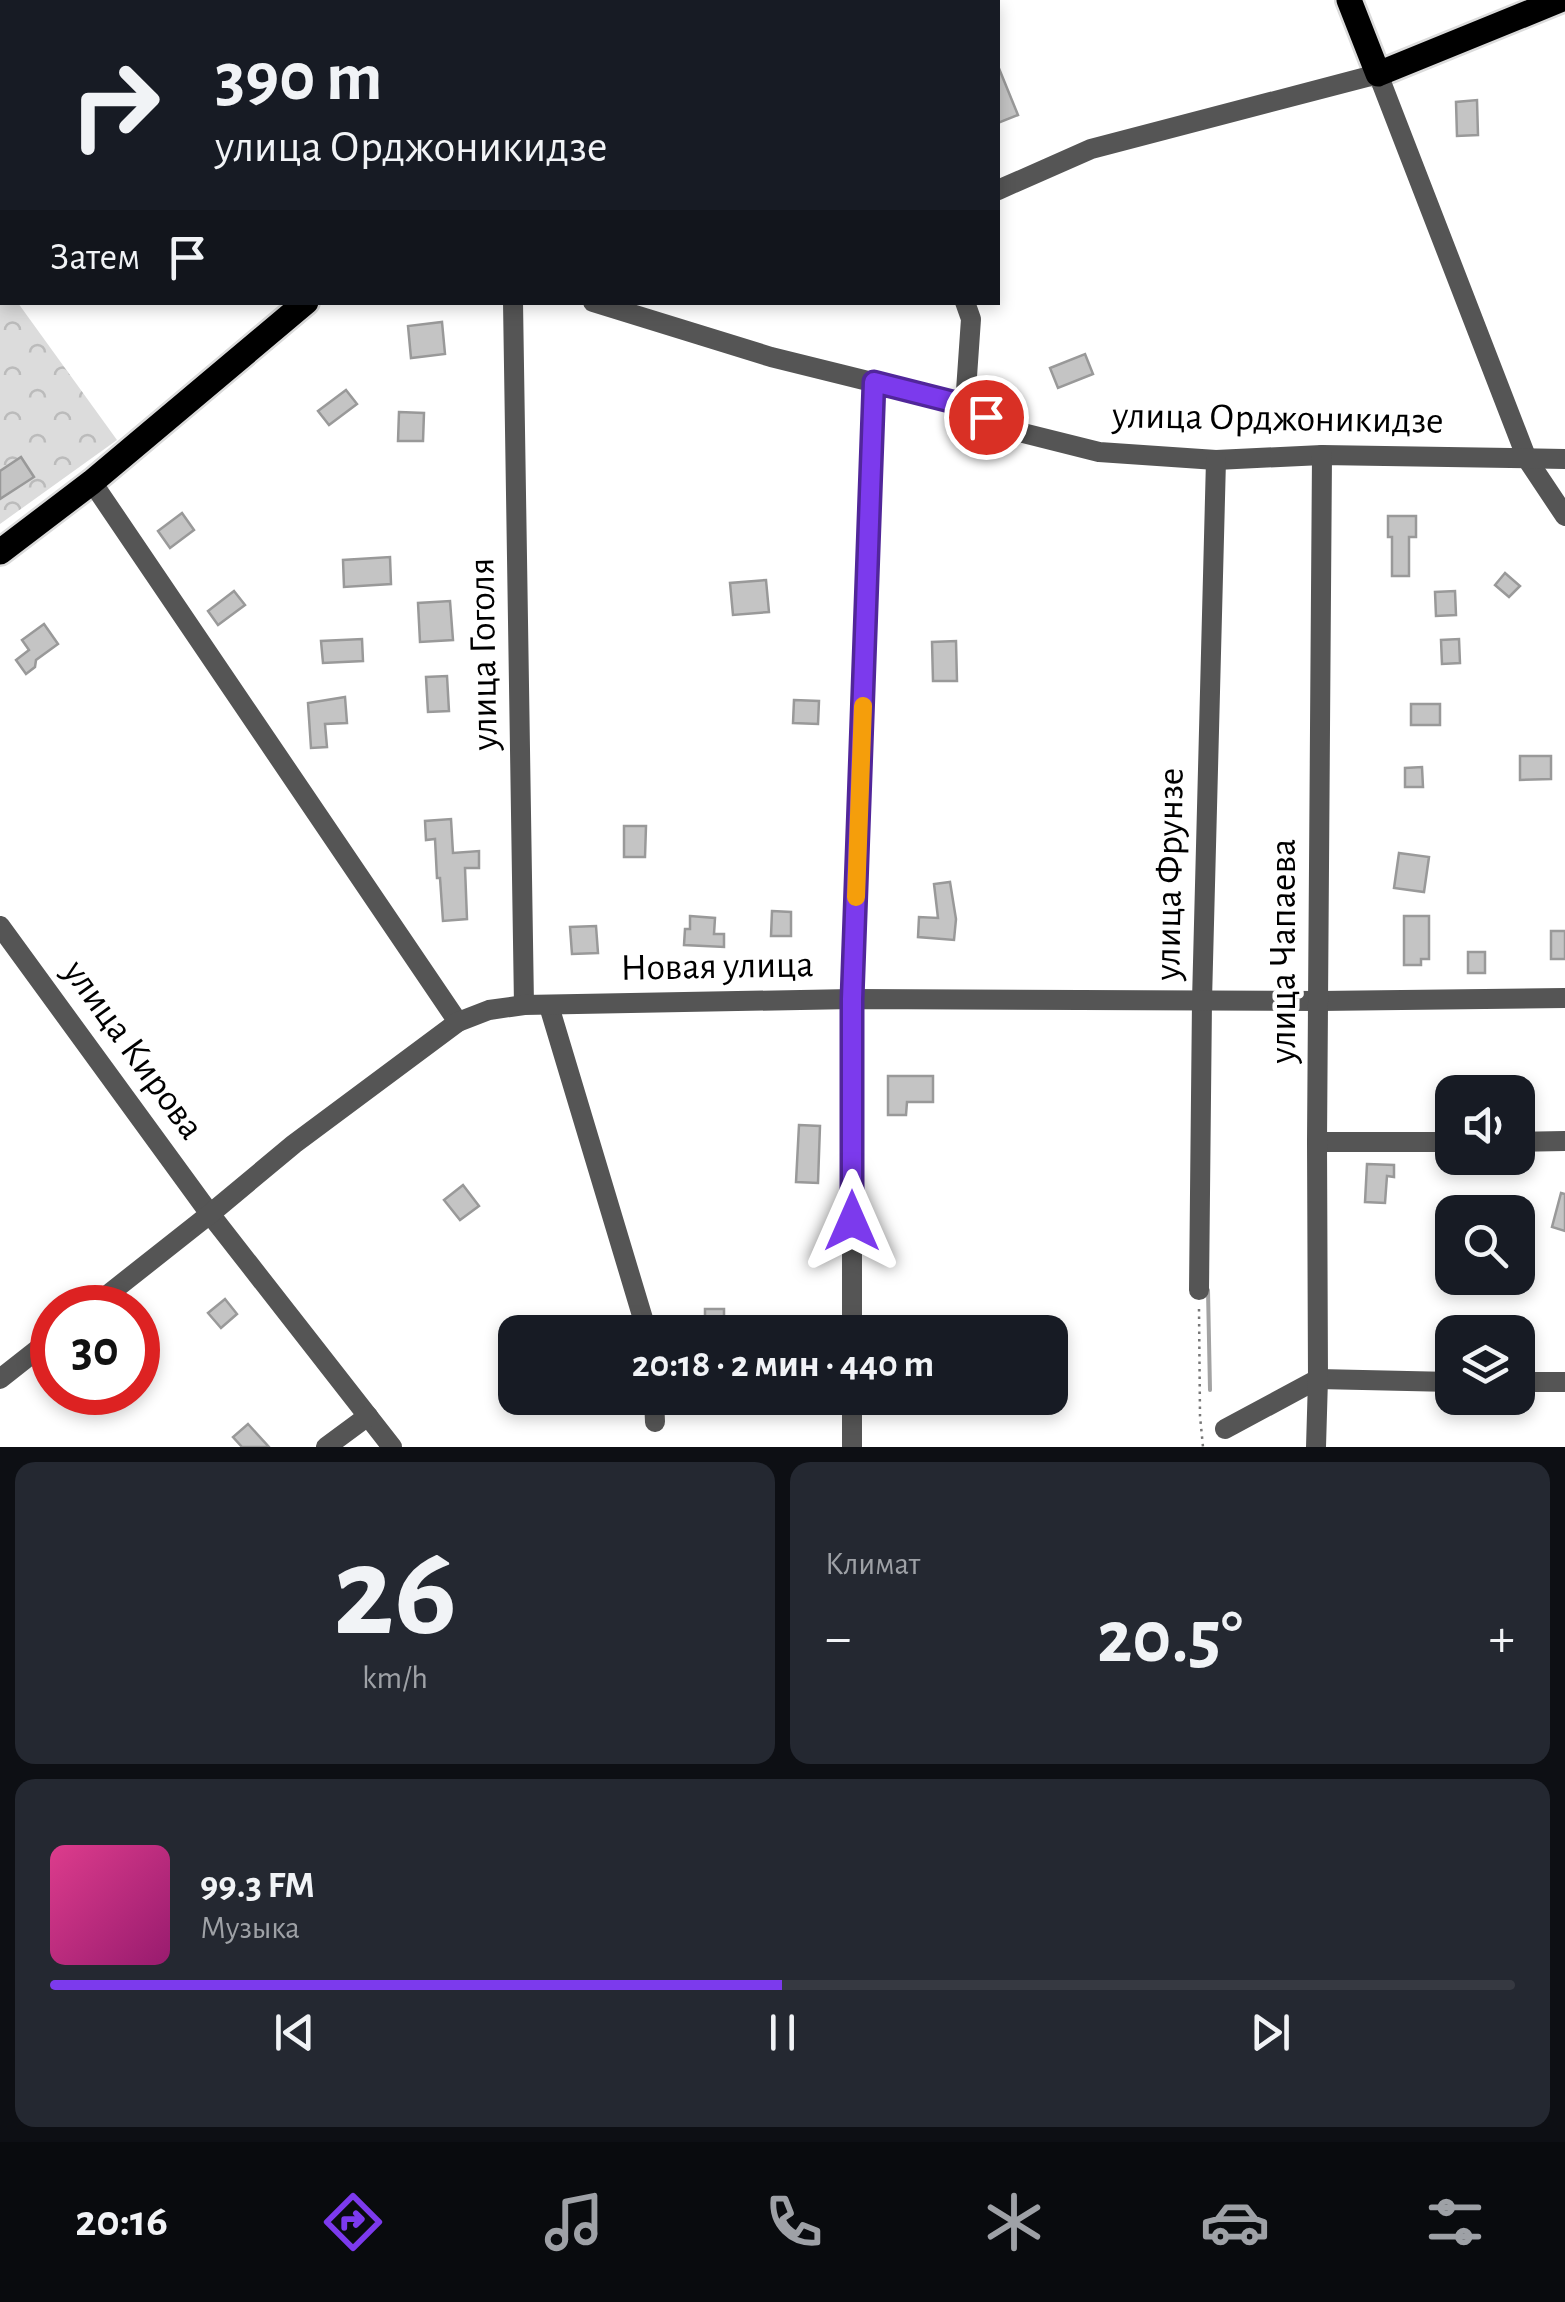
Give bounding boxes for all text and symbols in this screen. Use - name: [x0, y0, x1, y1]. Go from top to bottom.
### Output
- icon: right: [50, 40, 180, 170]
- text: 390 m: [215, 43, 383, 113]
- text: улица Орджоникидзе: [215, 125, 608, 170]
- icon: arrive: [160, 230, 215, 285]
- text: Затем: [50, 239, 140, 277]
- pin: [944, 375, 1029, 460]
- icon: arrive: [959, 390, 1014, 445]
- street label: улица Орджоникидзе: [1111, 397, 1444, 441]
- street label: улица Гоголя: [463, 557, 505, 752]
- street label: улица Фрунзе: [1149, 767, 1191, 982]
- street label: улица Чапаева: [1265, 839, 1303, 1064]
- street label: Новая улица: [620, 946, 814, 988]
- street label: улица Кирова: [55, 953, 210, 1147]
- map controls: [1435, 1075, 1535, 1415]
- button: sound: [1435, 1075, 1535, 1175]
- position arrow: [800, 1169, 904, 1273]
- button: search: [1435, 1195, 1535, 1295]
- speed limit sign: 30: [30, 1285, 160, 1415]
- button: layers: [1435, 1315, 1535, 1415]
- text: 20:18 · 2 мин · 440 m: [632, 1346, 934, 1384]
- text: 26: [333, 1529, 457, 1659]
- text: Климат: [825, 1548, 920, 1580]
- text: 20.5°: [1097, 1601, 1243, 1676]
- text: −: [825, 1611, 851, 1666]
- text: +: [1489, 1611, 1515, 1666]
- text: km/h: [362, 1662, 428, 1694]
- text: 99.3 FM: [200, 1867, 315, 1905]
- text: Музыка: [200, 1912, 300, 1944]
- icon: previous: [267, 2005, 322, 2060]
- icon: pause: [755, 2005, 810, 2060]
- icon: next: [1243, 2005, 1298, 2060]
- icon: directions: [318, 2187, 388, 2257]
- icon: music: [539, 2187, 609, 2257]
- icon: phone: [759, 2187, 829, 2257]
- icon: climate: [979, 2187, 1049, 2257]
- icon: car: [1200, 2187, 1270, 2257]
- icon: filters: [1420, 2187, 1490, 2257]
- text: 20:16: [75, 2199, 168, 2244]

